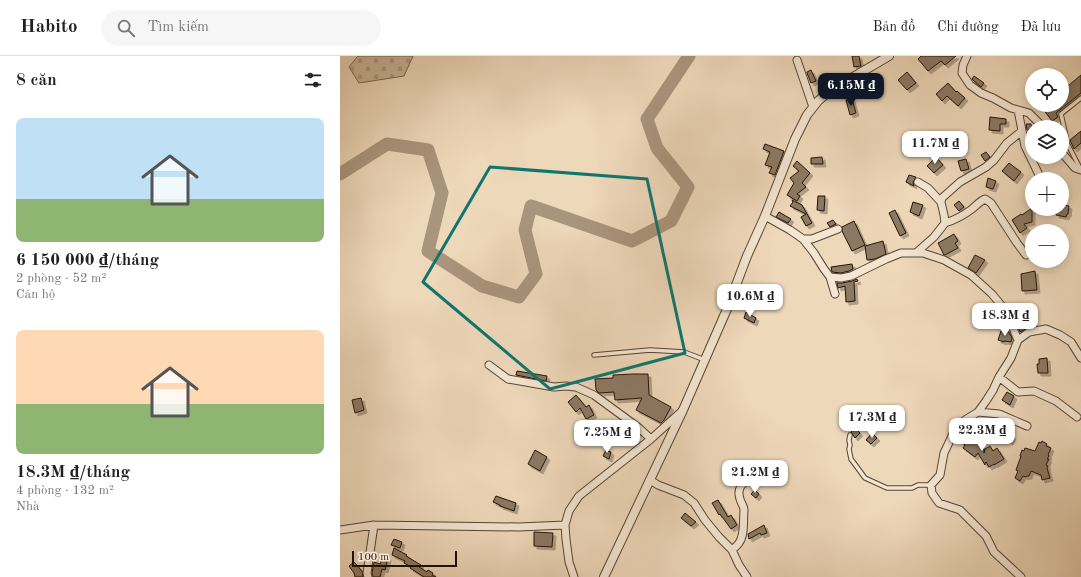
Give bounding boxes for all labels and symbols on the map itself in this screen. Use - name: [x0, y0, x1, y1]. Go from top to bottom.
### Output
- pin: 6.15M ₫: [814, 73, 888, 107]
- pin: 11.7M ₫: [898, 131, 972, 165]
- pin: 10.6M ₫: [713, 284, 787, 318]
- pin: 18.3M ₫: [968, 303, 1042, 337]
- pin: 17.3M ₫: [835, 405, 909, 439]
- pin: 22.3M ₫: [945, 418, 1019, 452]
- pin: 7.25M ₫: [570, 420, 644, 454]
- pin: 21.2M ₫: [718, 460, 792, 494]
- scale bar: [352, 549, 457, 568]

